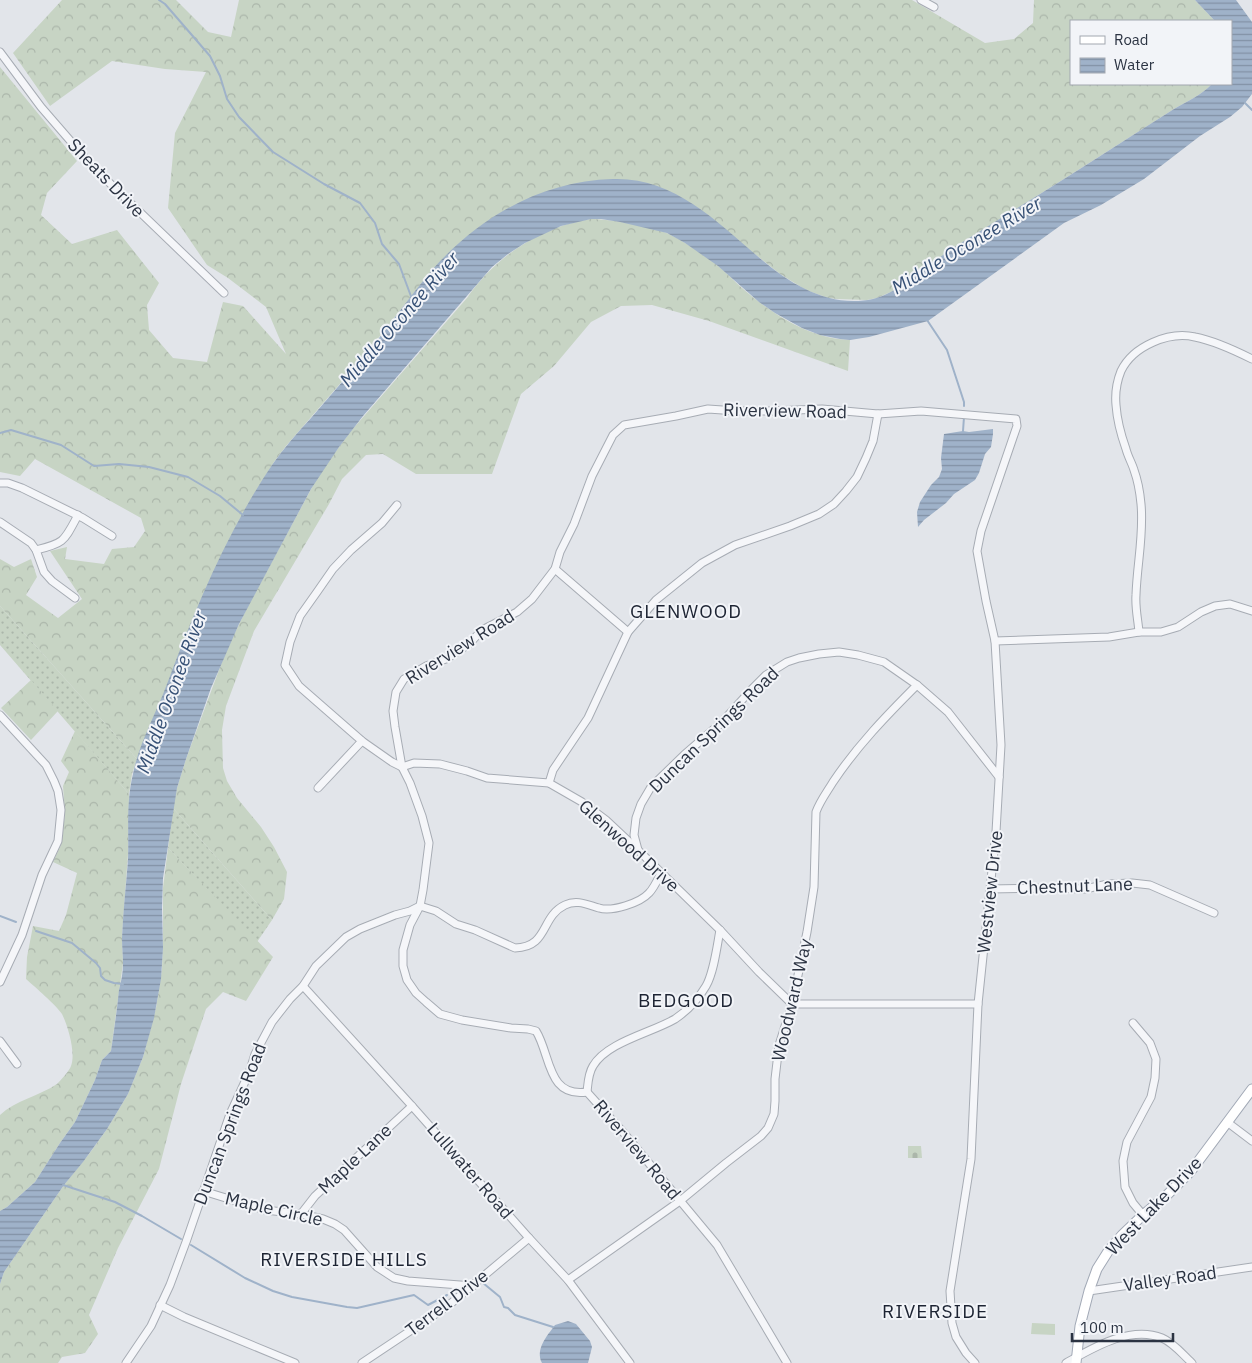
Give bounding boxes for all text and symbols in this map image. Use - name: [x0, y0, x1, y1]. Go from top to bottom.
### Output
- legend: [1070, 20, 1232, 85]
- text: Road: [1114, 30, 1149, 49]
- text: Water: [1114, 55, 1155, 74]
- street label: Sheats Drive: [63, 133, 150, 222]
- water label: Middle Oconee River: [887, 190, 1046, 299]
- water label: Middle Oconee River: [334, 246, 465, 391]
- street label: Riverview Road: [723, 398, 847, 423]
- district label: GLENWOOD: [630, 599, 742, 623]
- street label: Riverview Road: [401, 604, 518, 689]
- water label: Middle Oconee River: [131, 607, 212, 776]
- street label: Duncan Springs Road: [644, 662, 783, 798]
- street label: Glenwood Drive: [574, 794, 685, 897]
- street label: Westview Drive: [972, 829, 1007, 955]
- street label: Chestnut Lane: [1017, 872, 1133, 899]
- street label: Woodward Way: [766, 936, 817, 1063]
- district label: BEDGOOD: [638, 988, 734, 1012]
- street label: Duncan Springs Road: [188, 1040, 271, 1208]
- street label: Riverview Road: [589, 1095, 686, 1205]
- street label: Lullwater Road: [422, 1118, 519, 1224]
- street label: Maple Lane: [313, 1119, 396, 1199]
- street label: West Lake Drive: [1101, 1151, 1207, 1260]
- street label: Maple Circle: [223, 1186, 325, 1231]
- district label: RIVERSIDE HILLS: [260, 1247, 428, 1271]
- street label: Valley Road: [1122, 1261, 1218, 1296]
- street label: Terrell Drive: [401, 1264, 493, 1341]
- district label: RIVERSIDE: [882, 1299, 988, 1323]
- scale bar: [1072, 1310, 1173, 1342]
- text: 100 m: [1080, 1318, 1124, 1337]

